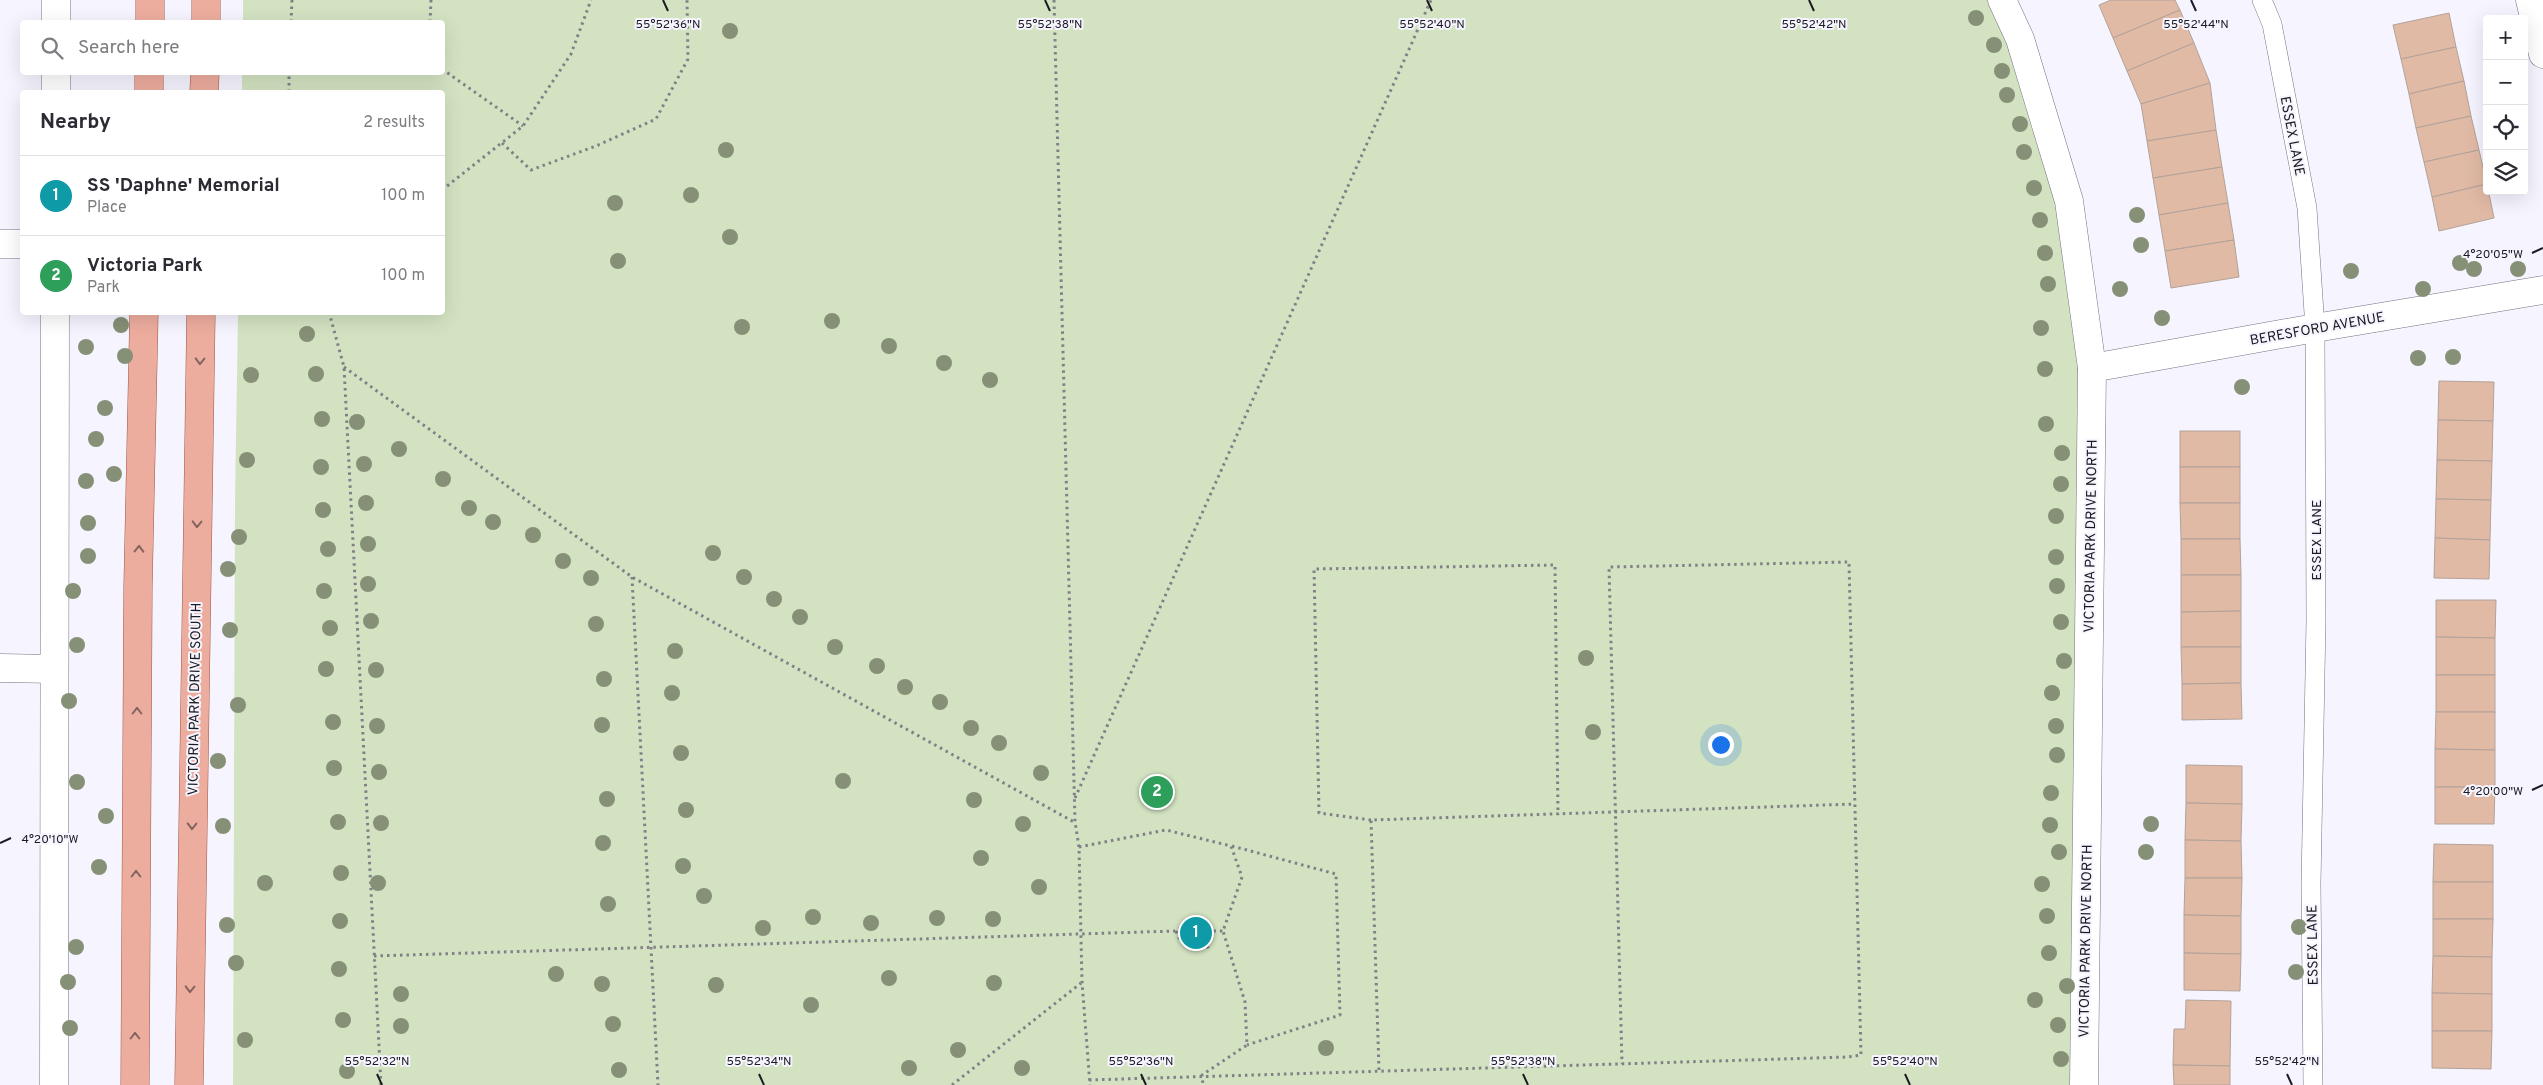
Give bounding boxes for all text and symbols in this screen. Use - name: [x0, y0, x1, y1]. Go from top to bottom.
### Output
- map controls: [2483, 15, 2528, 195]
- button: +: [2483, 15, 2528, 60]
- text: 55°52'36"N: [636, 17, 700, 33]
- text: 55°52'38"N: [1017, 17, 1083, 33]
- text: 55°52'40"N: [1399, 17, 1465, 33]
- text: 55°52'42"N: [1781, 17, 1847, 33]
- text: 55°52'44"N: [2163, 17, 2229, 33]
- search box: [20, 20, 445, 75]
- icon: search: [38, 34, 66, 62]
- text: Search here: [78, 36, 180, 60]
- button: −: [2483, 60, 2528, 105]
- street label: ESSEX LANE: [2275, 95, 2308, 178]
- button: locate: [2483, 105, 2528, 150]
- text: Nearby: [40, 109, 111, 136]
- text: 2 results: [363, 113, 425, 133]
- button: layers: [2483, 150, 2528, 195]
- text: SS 'Daphne' Memorial: [87, 174, 280, 198]
- text: 1: [53, 186, 59, 206]
- text: 100 m: [381, 186, 425, 206]
- text: Place: [87, 198, 127, 218]
- text: 4°20'05"W: [2463, 247, 2523, 263]
- text: Victoria Park: [87, 254, 203, 278]
- text: 2: [51, 266, 61, 286]
- text: 100 m: [381, 266, 425, 286]
- text: Park: [87, 278, 120, 298]
- street label: BERESFORD AVENUE: [2249, 309, 2386, 350]
- one-way arrow: [195, 358, 205, 365]
- street label: VICTORIA PARK DRIVE NORTH: [2081, 439, 2102, 633]
- street label: ESSEX LANE: [2309, 500, 2326, 580]
- one-way arrow: [192, 520, 202, 528]
- one-way arrow: [134, 545, 144, 552]
- street label: VICTORIA PARK DRIVE SOUTH: [185, 603, 206, 796]
- one-way arrow: [132, 707, 142, 715]
- your location: [1708, 732, 1734, 758]
- pin: 2: [1141, 773, 1173, 811]
- text: 4°20'00"W: [2463, 784, 2523, 800]
- one-way arrow: [187, 822, 198, 830]
- text: 4°20'10"W: [21, 832, 79, 848]
- street label: VICTORIA PARK DRIVE NORTH: [2076, 844, 2097, 1038]
- one-way arrow: [131, 870, 141, 878]
- street label: ESSEX LANE: [2304, 904, 2323, 986]
- pin: 1: [1180, 914, 1212, 952]
- one-way arrow: [185, 985, 195, 993]
- one-way arrow: [130, 1032, 140, 1040]
- text: 55°52'32"N: [345, 1054, 409, 1070]
- text: 55°52'34"N: [726, 1054, 792, 1070]
- text: 55°52'36"N: [1109, 1054, 1173, 1070]
- text: 55°52'38"N: [1490, 1054, 1556, 1070]
- text: 55°52'40"N: [1872, 1054, 1938, 1070]
- text: 55°52'42"N: [2254, 1054, 2320, 1070]

